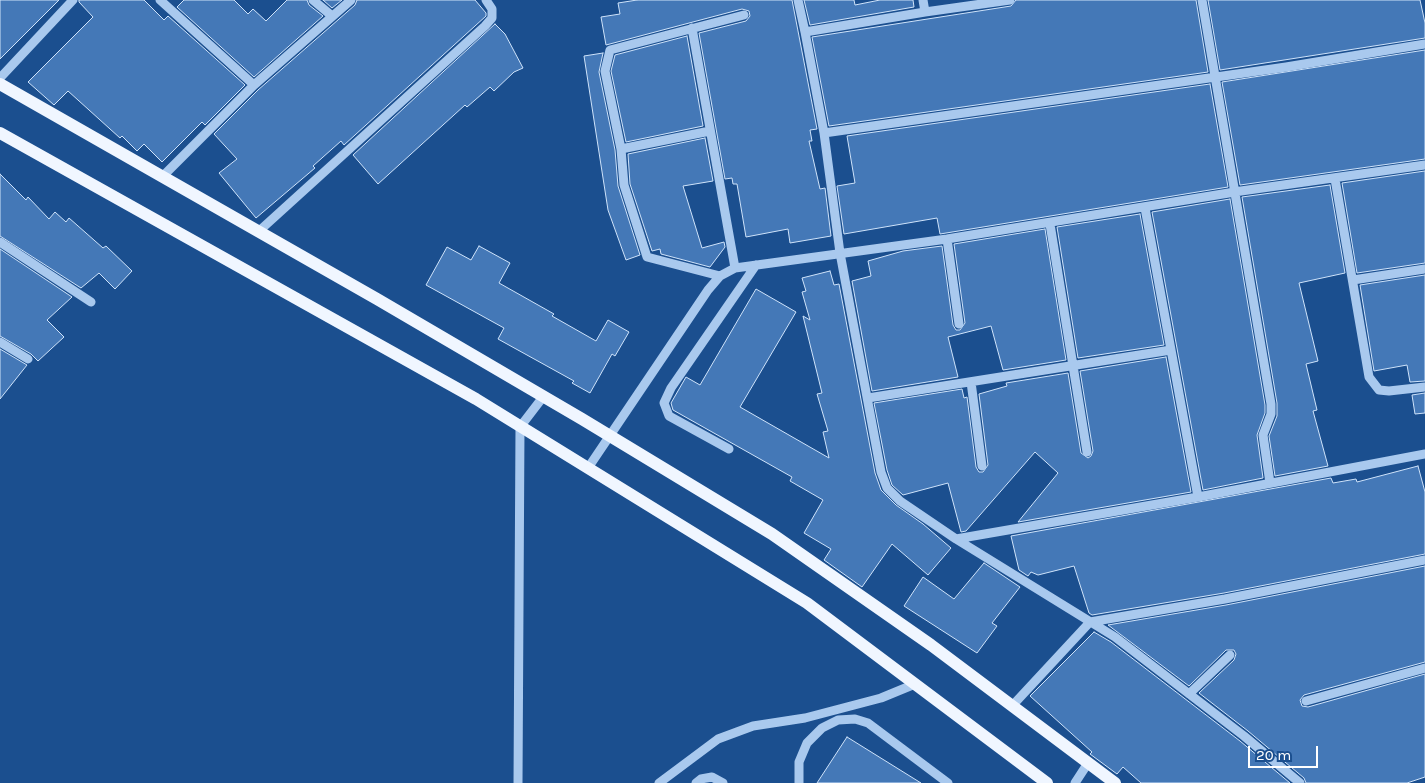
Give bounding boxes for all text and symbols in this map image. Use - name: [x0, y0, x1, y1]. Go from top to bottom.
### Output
- scale bar: [1250, 736, 1320, 768]
- text: 20 m: [1256, 746, 1291, 764]

